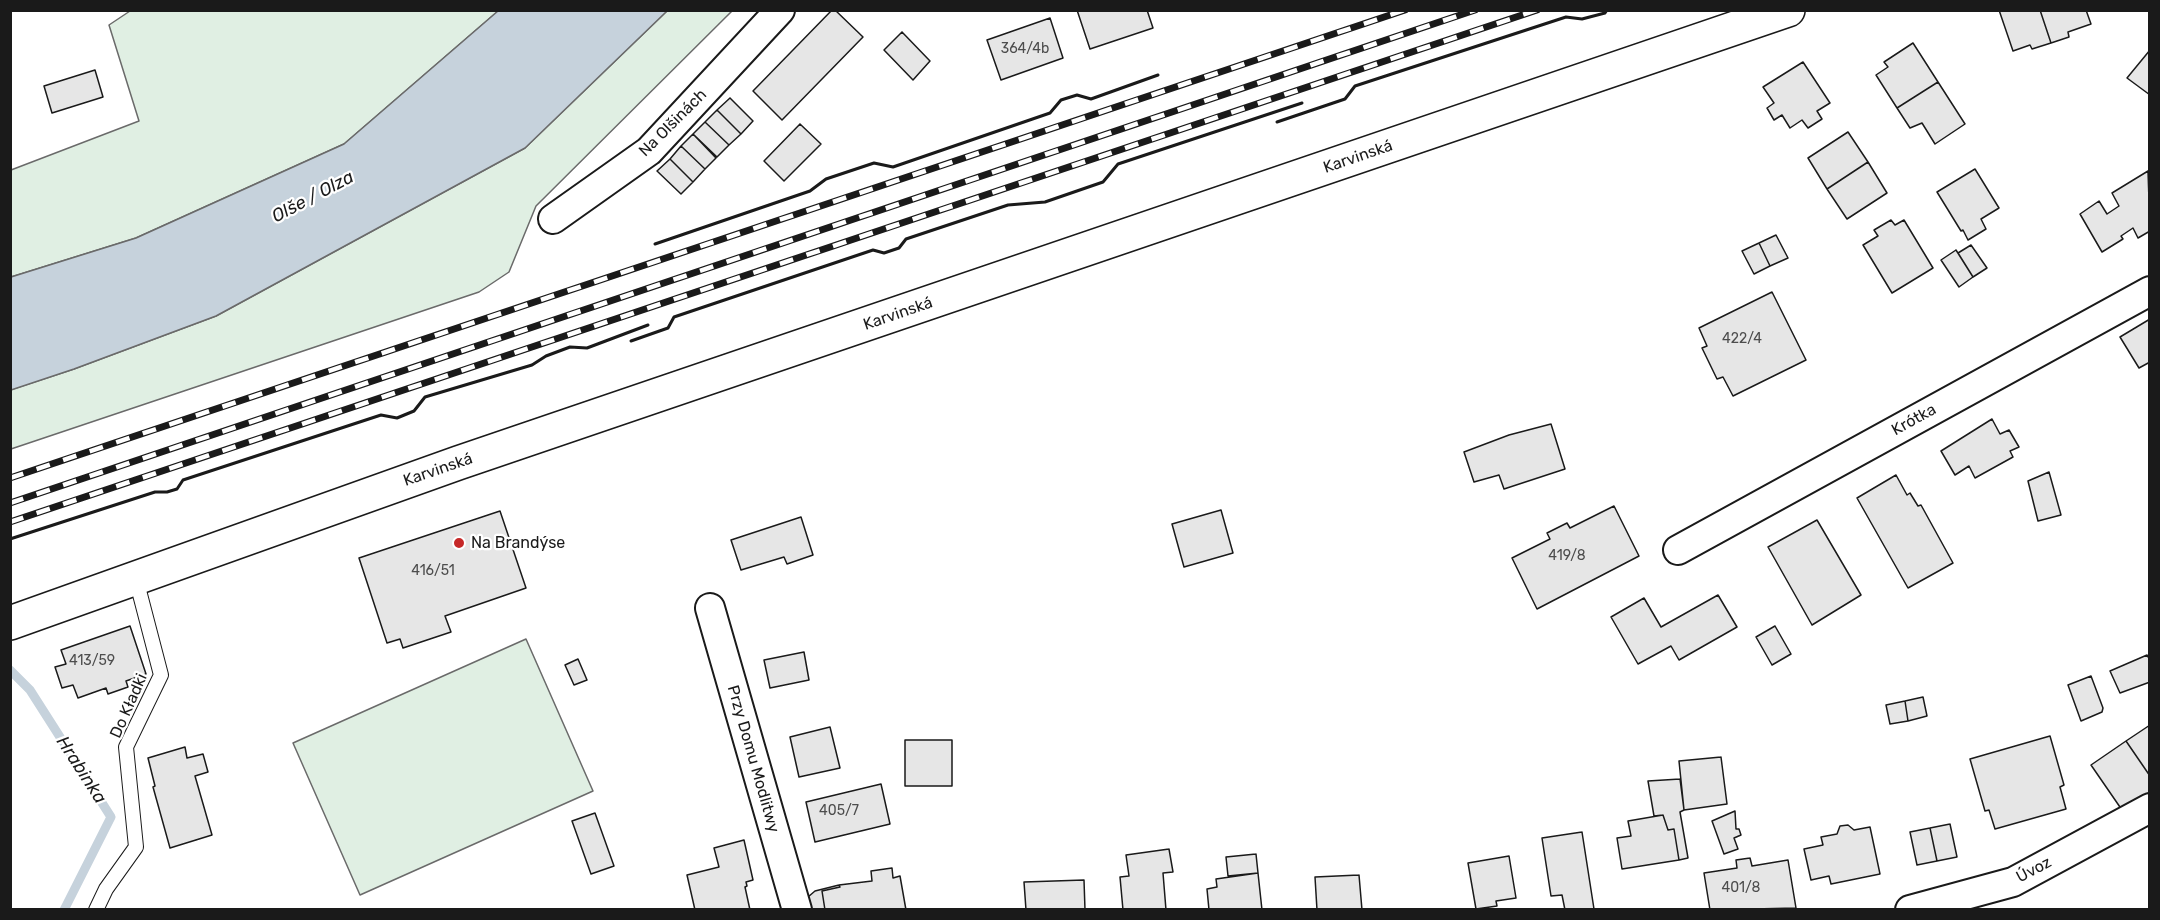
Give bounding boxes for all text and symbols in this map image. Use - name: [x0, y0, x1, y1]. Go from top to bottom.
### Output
- house number: 364/4b: [1001, 41, 1049, 57]
- street label: Na Olšinách: [635, 85, 711, 161]
- street label: Karvinská: [1321, 136, 1395, 178]
- water label: Olše / Olza: [268, 166, 358, 228]
- street label: Karvinská: [861, 293, 935, 335]
- house number: 422/4: [1722, 331, 1762, 347]
- street label: Krótka: [1888, 400, 1940, 440]
- street label: Karvinská: [401, 449, 475, 491]
- place label: Na Brandýse: [471, 533, 565, 553]
- marker: Na Brandýse: [452, 536, 466, 550]
- house number: 419/8: [1548, 548, 1586, 564]
- house number: 416/51: [411, 563, 455, 579]
- house number: 413/59: [69, 653, 115, 669]
- street label: Do Kładki: [106, 671, 152, 741]
- street label: Przy Domu Modlitwy: [723, 683, 783, 835]
- water label: Hrabinka: [51, 732, 111, 808]
- house number: 405/7: [819, 803, 859, 819]
- street label: Úvoz: [2013, 853, 2055, 887]
- house number: 401/8: [1722, 880, 1760, 896]

